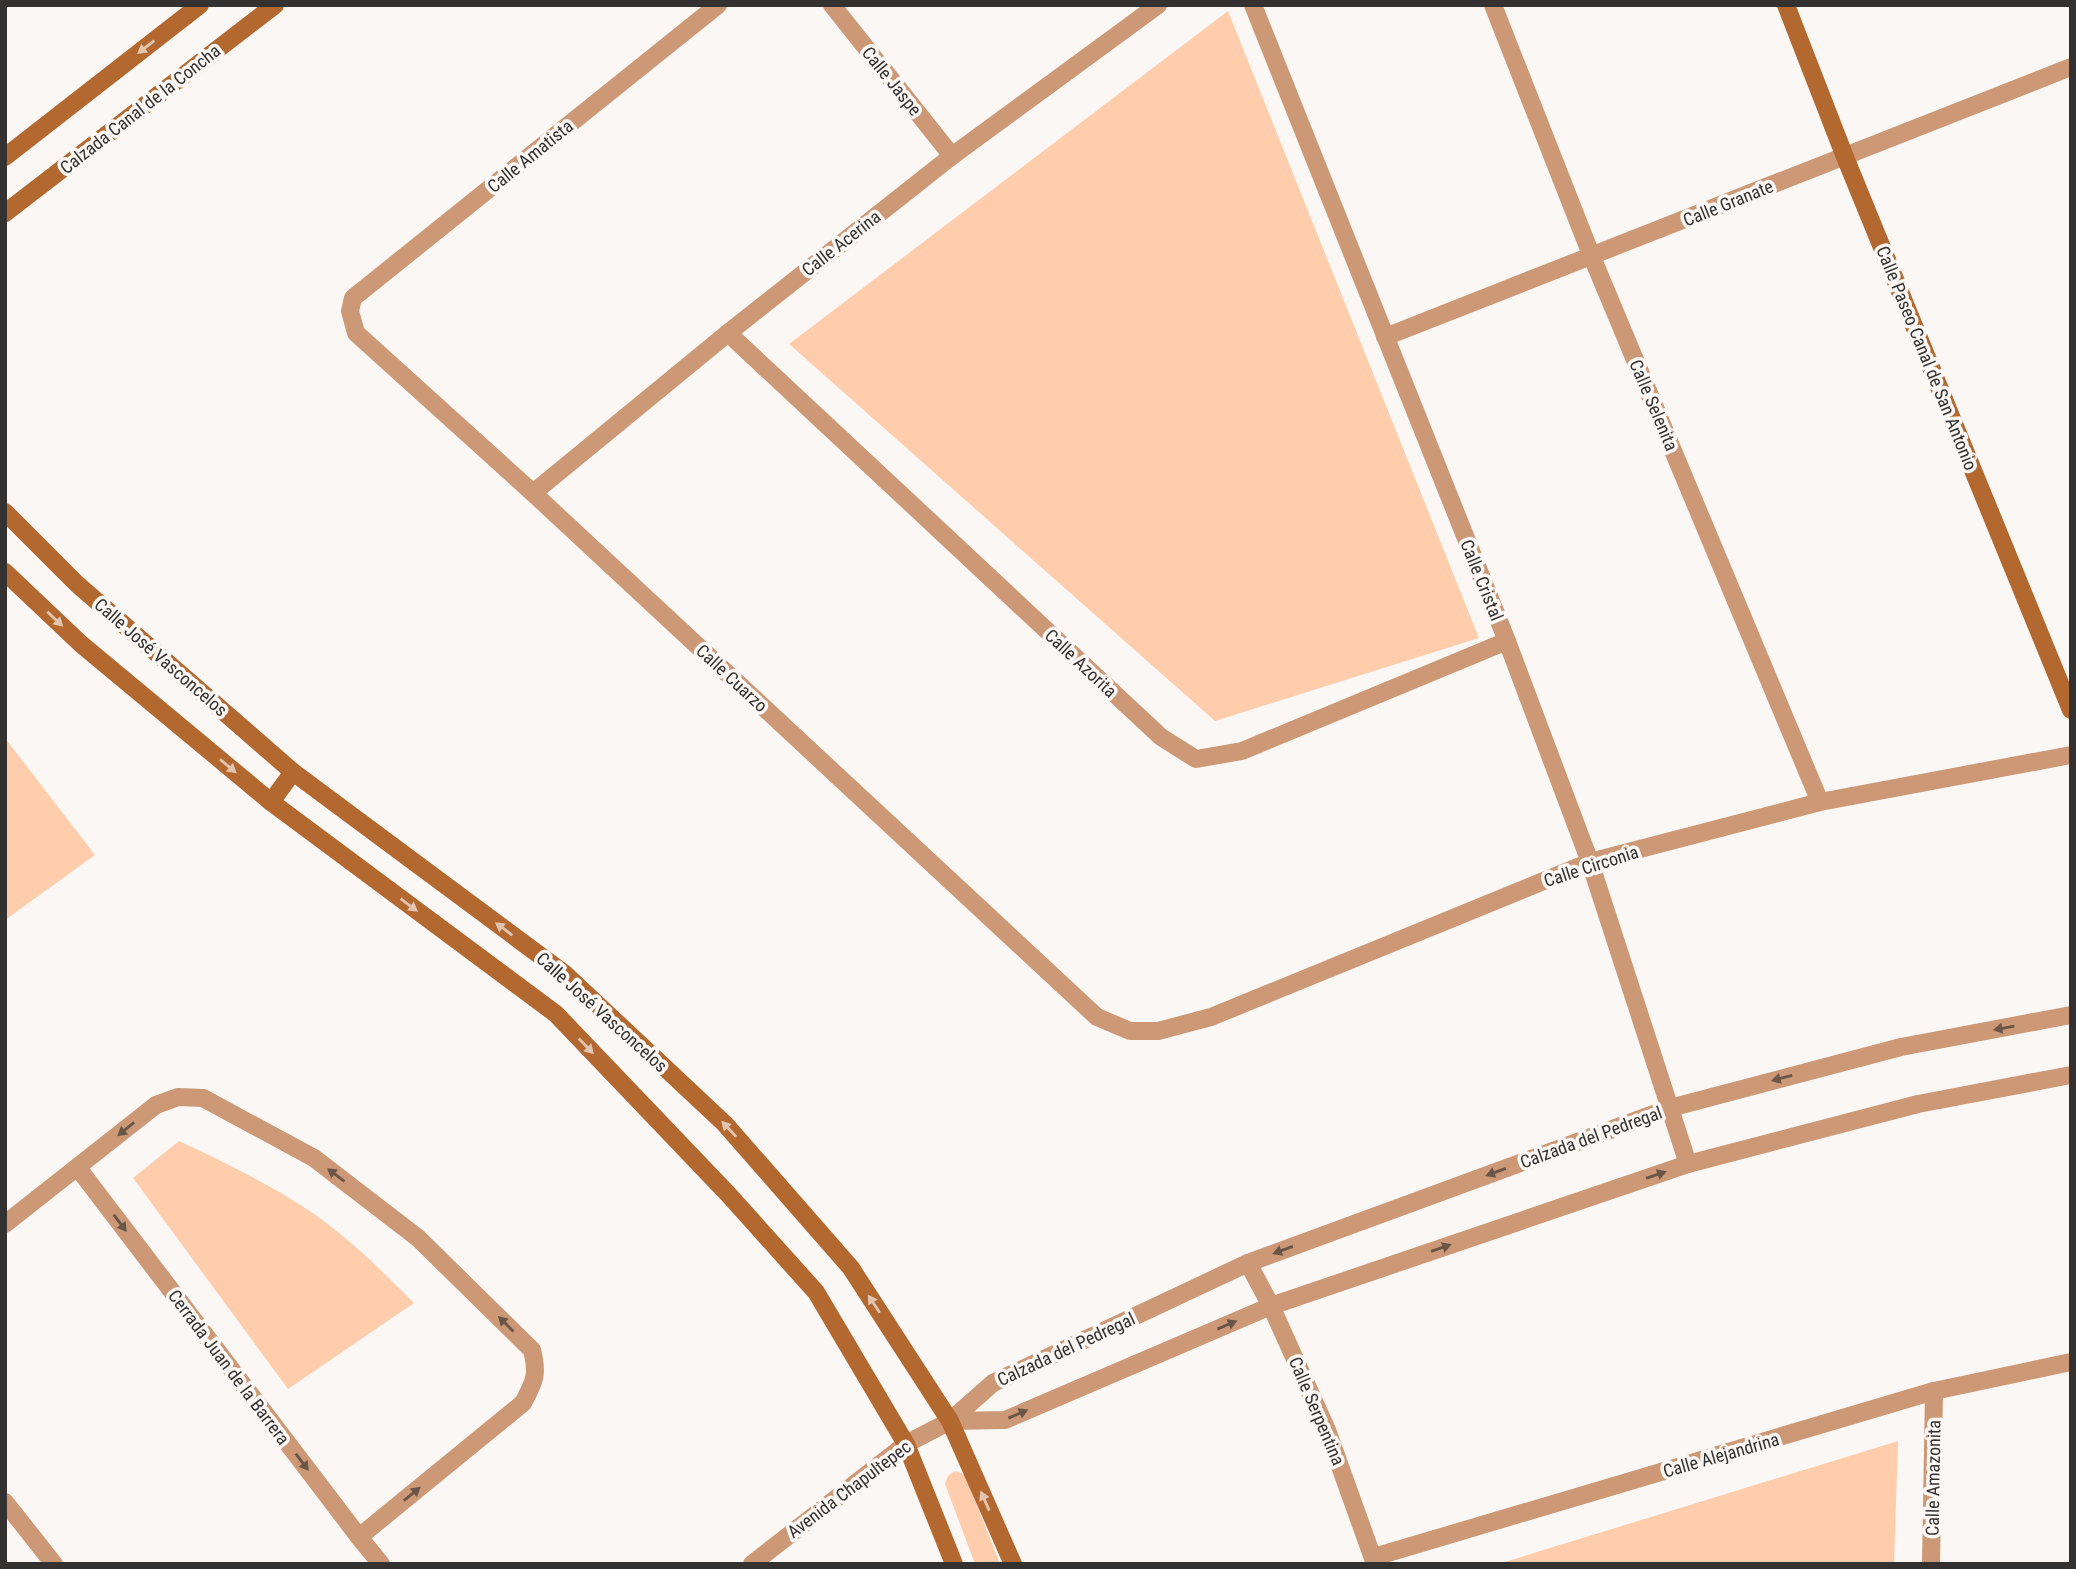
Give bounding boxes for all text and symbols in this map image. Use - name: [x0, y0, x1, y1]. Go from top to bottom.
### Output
- street label: Calzada Canal de la Concha: [56, 40, 224, 178]
- one-way arrow: [138, 40, 156, 55]
- street label: Calle Jaspe: [858, 42, 926, 120]
- street label: Calle Amatista: [483, 115, 577, 197]
- street label: Calle Granate: [1680, 175, 1776, 231]
- street label: Calle Acerina: [798, 206, 884, 280]
- street label: Calle Paseo Canal de San Antonio: [1872, 243, 1982, 473]
- street label: Calle Selenita: [1625, 356, 1683, 454]
- street label: Calle Cristal: [1456, 536, 1508, 624]
- street label: Calle José Vasconcelos: [90, 594, 232, 720]
- one-way arrow: [46, 610, 63, 626]
- street label: Calle Azorita: [1041, 624, 1121, 702]
- street label: Calle Cuarzo: [692, 640, 772, 716]
- one-way arrow: [219, 759, 237, 774]
- street label: Calle Circonia: [1541, 841, 1641, 891]
- one-way arrow: [399, 897, 417, 912]
- one-way arrow: [495, 923, 513, 937]
- street label: Calle José Vasconcelos: [532, 948, 672, 1076]
- one-way arrow: [1993, 1023, 2015, 1034]
- one-way arrow: [578, 1037, 594, 1054]
- one-way arrow: [1771, 1073, 1793, 1084]
- street label: Calzada del Pedregal: [1517, 1102, 1665, 1172]
- one-way arrow: [721, 1120, 737, 1138]
- one-way arrow: [118, 1122, 136, 1137]
- one-way arrow: [327, 1167, 345, 1182]
- one-way arrow: [1486, 1167, 1507, 1178]
- one-way arrow: [1646, 1169, 1667, 1180]
- one-way arrow: [112, 1213, 127, 1231]
- one-way arrow: [1430, 1242, 1451, 1253]
- one-way arrow: [1272, 1245, 1293, 1256]
- street label: Cerrada Juan de la Barrera: [164, 1286, 294, 1448]
- one-way arrow: [868, 1294, 881, 1313]
- street label: Calzada del Pedregal: [994, 1308, 1138, 1390]
- one-way arrow: [498, 1316, 515, 1333]
- one-way arrow: [1217, 1319, 1237, 1331]
- street label: Calle Serpentina: [1285, 1354, 1349, 1468]
- one-way arrow: [1007, 1408, 1028, 1419]
- street label: Calle Amazonita: [1921, 1420, 1945, 1536]
- street label: Calle Alejandrina: [1660, 1428, 1782, 1482]
- street label: Avenida Chapultepec: [783, 1436, 915, 1542]
- one-way arrow: [295, 1453, 309, 1472]
- one-way arrow: [403, 1487, 420, 1502]
- one-way arrow: [979, 1491, 991, 1511]

